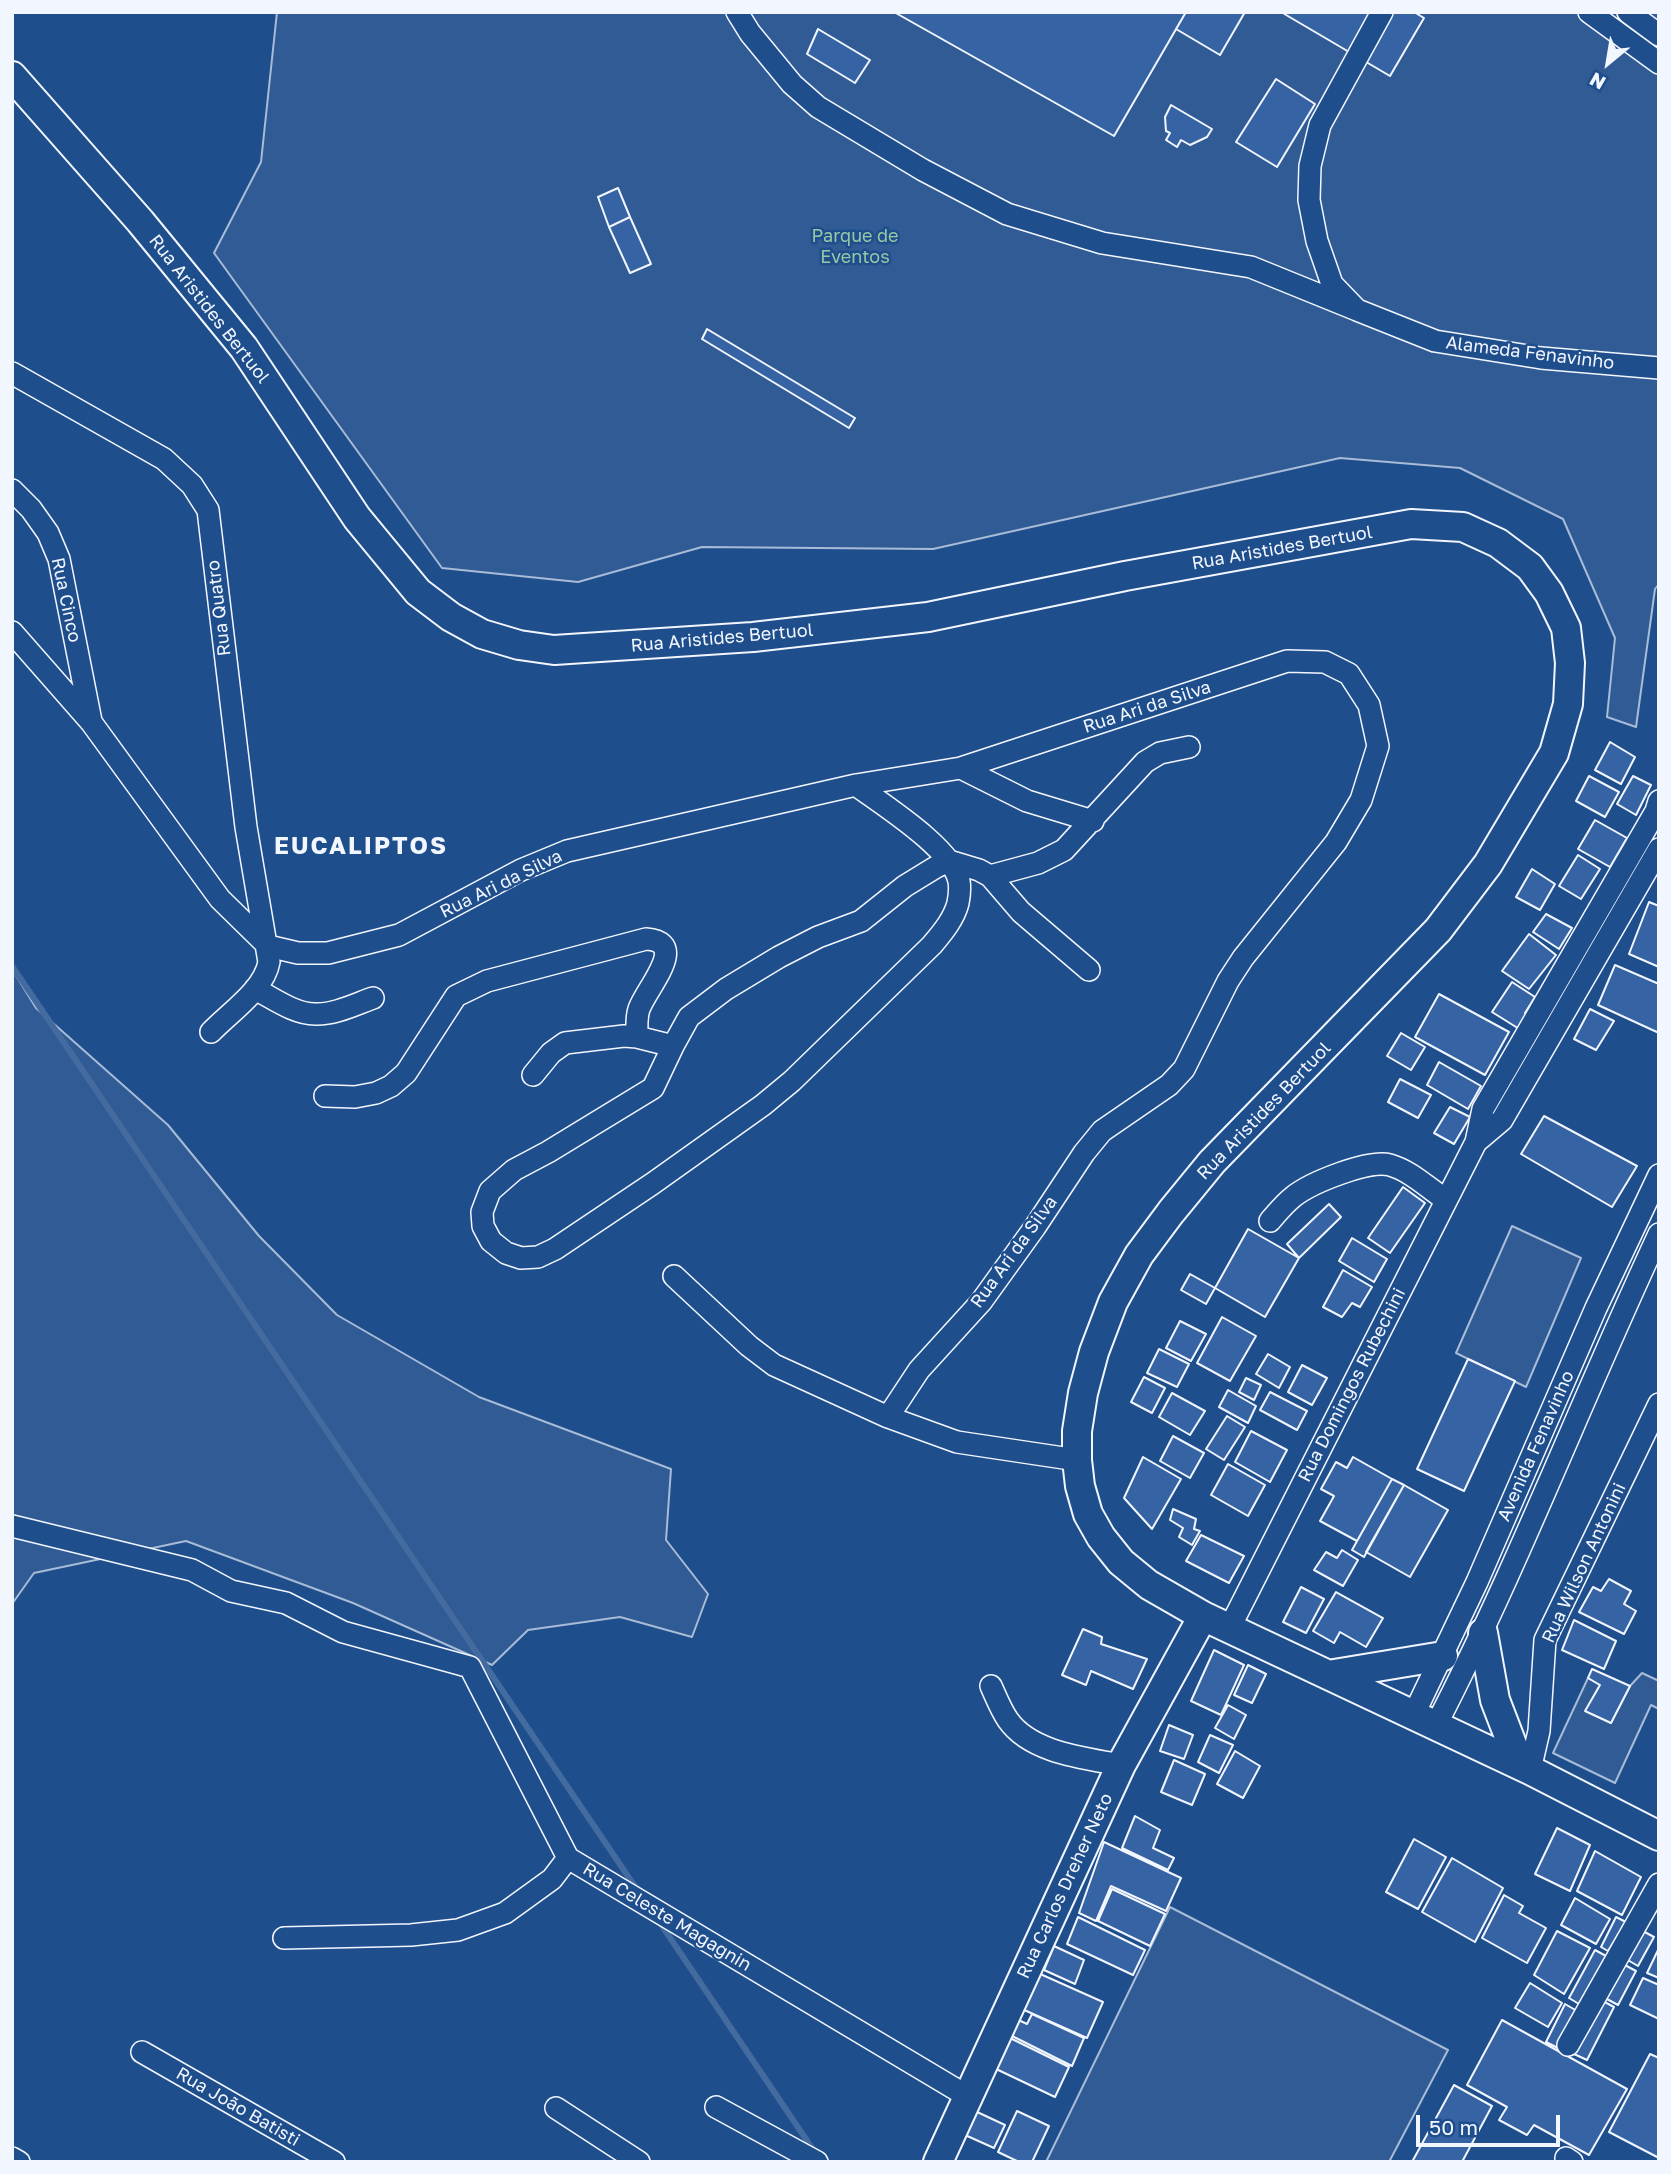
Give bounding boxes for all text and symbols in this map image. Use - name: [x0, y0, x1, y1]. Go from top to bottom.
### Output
- north arrow: [1573, 28, 1643, 98]
- text: N: [1585, 68, 1609, 95]
- park label: Parque de Eventos: [811, 225, 899, 268]
- street label: Rua Aristides Bertuol: [144, 230, 274, 388]
- street label: Alameda Fenavinho: [1445, 332, 1615, 374]
- street label: Rua Aristides Bertuol: [1190, 521, 1374, 575]
- street label: Rua Cinco: [46, 556, 86, 644]
- street label: Rua Quatro: [202, 559, 236, 657]
- street label: Rua Aristides Bertuol: [630, 619, 814, 657]
- street label: Rua Ari da Silva: [1080, 676, 1214, 738]
- district label: EUCALIPTOS: [275, 832, 447, 860]
- street label: Rua Ari da Silva: [436, 845, 566, 923]
- street label: Rua Aristides Bertuol: [1193, 1038, 1335, 1184]
- street label: Rua Ari da Silva: [966, 1192, 1062, 1312]
- street label: Rua Domingos Rubechini: [1294, 1285, 1410, 1485]
- street label: Avenida Fenavinho: [1493, 1367, 1579, 1525]
- street label: Rua Wilson Antonini: [1537, 1480, 1631, 1646]
- street label: Rua Carlos Dreher Neto: [1012, 1790, 1118, 1982]
- street label: Rua Celeste Magagnin: [579, 1858, 755, 1976]
- street label: Rua João Batisti: [172, 2063, 304, 2151]
- scale bar: [1419, 2100, 1562, 2144]
- text: 50 m: [1429, 2114, 1478, 2140]

